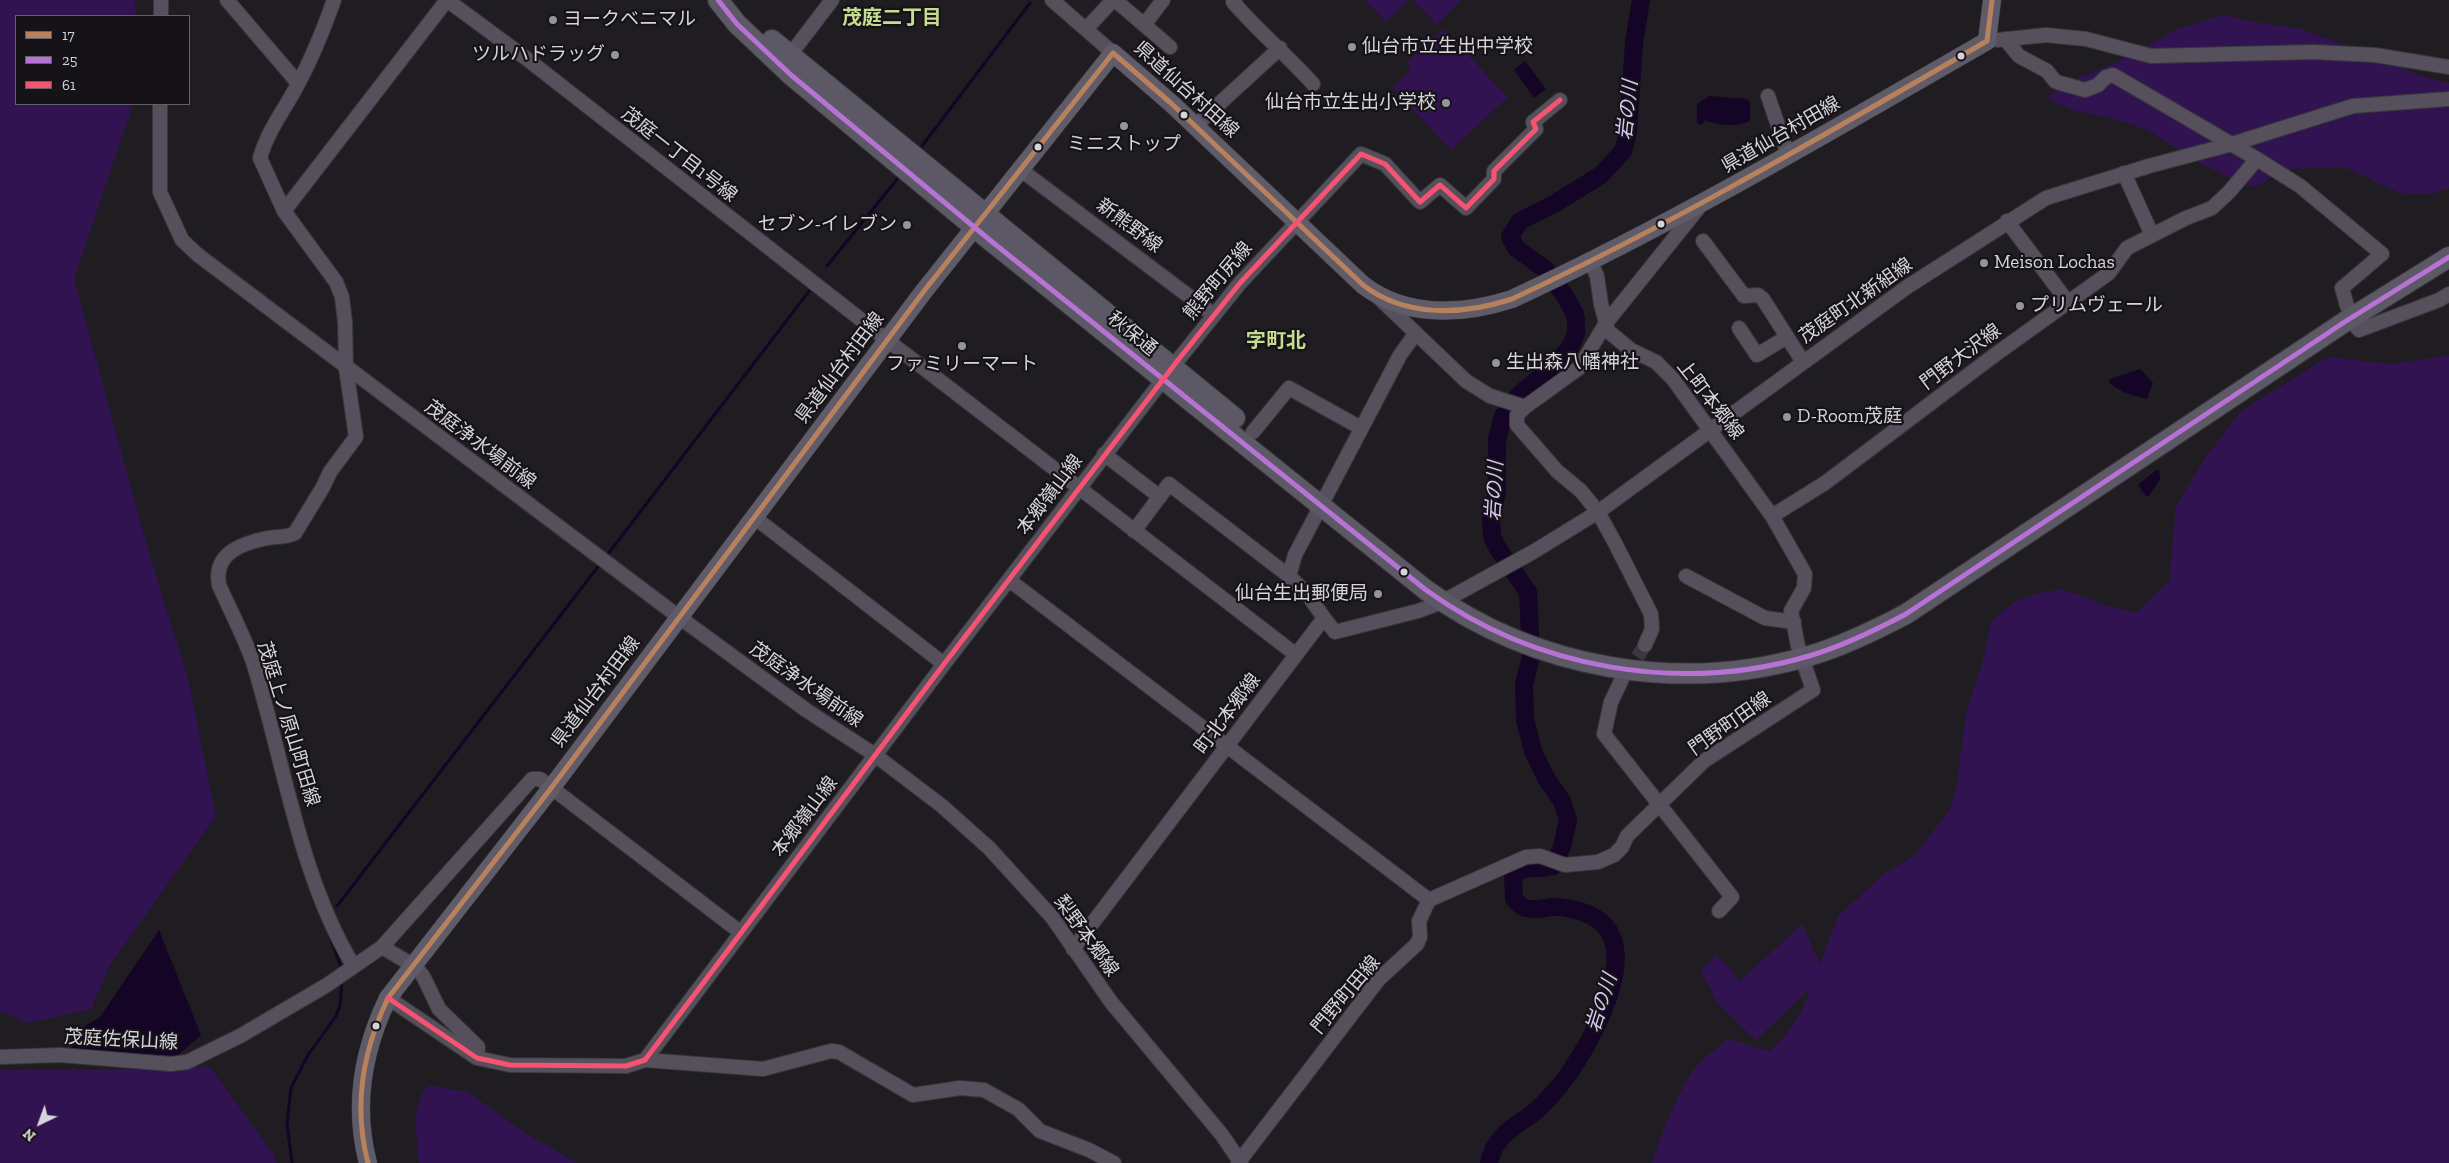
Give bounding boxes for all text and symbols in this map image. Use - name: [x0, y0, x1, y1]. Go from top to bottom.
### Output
- district label: 茂庭二丁目: [842, 6, 942, 30]
- place label: ヨークベニマル: [563, 9, 696, 31]
- marker: ヨークベニマル: [547, 14, 559, 26]
- legend: [15, 15, 190, 105]
- text: 17: [62, 26, 75, 44]
- place label: 仙台市立生出中学校: [1362, 36, 1533, 58]
- street label: 県道仙台村田線: [1129, 37, 1243, 143]
- marker: 仙台市立生出中学校: [1346, 41, 1358, 53]
- place label: ツルハドラッグ: [472, 44, 605, 66]
- marker: ツルハドラッグ: [609, 49, 621, 61]
- text: 25: [62, 51, 77, 69]
- unlabelled marker: [1956, 51, 1966, 61]
- text: 61: [62, 76, 76, 94]
- water label: 岩の川: [1613, 79, 1643, 141]
- place label: 仙台市立生出小学校: [1265, 92, 1436, 114]
- street label: 県道仙台村田線: [1718, 92, 1844, 178]
- marker: 仙台市立生出小学校: [1440, 97, 1452, 109]
- street label: 茂庭一丁目1号線: [617, 103, 741, 207]
- unlabelled marker: [1179, 110, 1189, 120]
- marker: ミニストップ: [1118, 120, 1130, 132]
- place label: ミニストップ: [1067, 134, 1181, 156]
- unlabelled marker: [1033, 142, 1043, 152]
- street label: 新熊野線: [1092, 194, 1166, 258]
- place label: セブン-イレブン: [757, 214, 897, 236]
- marker: セブン-イレブン: [901, 219, 913, 231]
- unlabelled marker: [1656, 219, 1666, 229]
- street label: 熊野町尻線: [1179, 237, 1257, 325]
- place label: Meison Lochas: [1994, 252, 2115, 274]
- street label: 茂庭町北新組線: [1795, 254, 1917, 348]
- marker: Meison Lochas: [1978, 257, 1990, 269]
- place label: プリムヴェール: [2030, 295, 2163, 317]
- marker: プリムヴェール: [2014, 300, 2026, 312]
- street label: 秋保通: [1103, 307, 1161, 361]
- street label: 県道仙台村田線: [791, 308, 889, 428]
- street label: 門野大沢線: [1916, 319, 2006, 395]
- district label: 字町北: [1246, 329, 1306, 353]
- marker: ファミリーマート: [956, 340, 968, 352]
- place label: 生出森八幡神社: [1506, 352, 1639, 374]
- place label: ファミリーマート: [886, 354, 1038, 376]
- street label: 上町本郷線: [1672, 356, 1748, 444]
- marker: 生出森八幡神社: [1490, 357, 1502, 369]
- street label: 茂庭浄水場前線: [420, 396, 540, 494]
- place label: D-Room茂庭: [1797, 406, 1902, 428]
- marker: D-Room茂庭: [1781, 411, 1793, 423]
- street label: 本郷嶺山線: [1012, 450, 1088, 540]
- water label: 岩の川: [1481, 460, 1509, 522]
- unlabelled marker: [1399, 567, 1409, 577]
- place label: 仙台生出郵便局: [1235, 583, 1368, 605]
- marker: 仙台生出郵便局: [1372, 588, 1384, 600]
- street label: 県道仙台村田線: [547, 632, 645, 752]
- street label: 茂庭浄水場前線: [745, 638, 867, 732]
- street label: 茂庭上ノ原山町田線: [252, 639, 324, 809]
- street label: 町北本郷線: [1190, 669, 1266, 759]
- street label: 門野町田線: [1685, 687, 1775, 761]
- street label: 本郷嶺山線: [767, 772, 843, 862]
- street label: 梨野本郷線: [1049, 891, 1123, 981]
- street label: 門野町田線: [1307, 951, 1385, 1039]
- water label: 岩の川: [1581, 971, 1623, 1035]
- unlabelled marker: [371, 1021, 381, 1031]
- street label: 茂庭佐保山線: [63, 1026, 179, 1054]
- north arrow: [15, 1098, 65, 1148]
- text: N: [20, 1125, 39, 1144]

